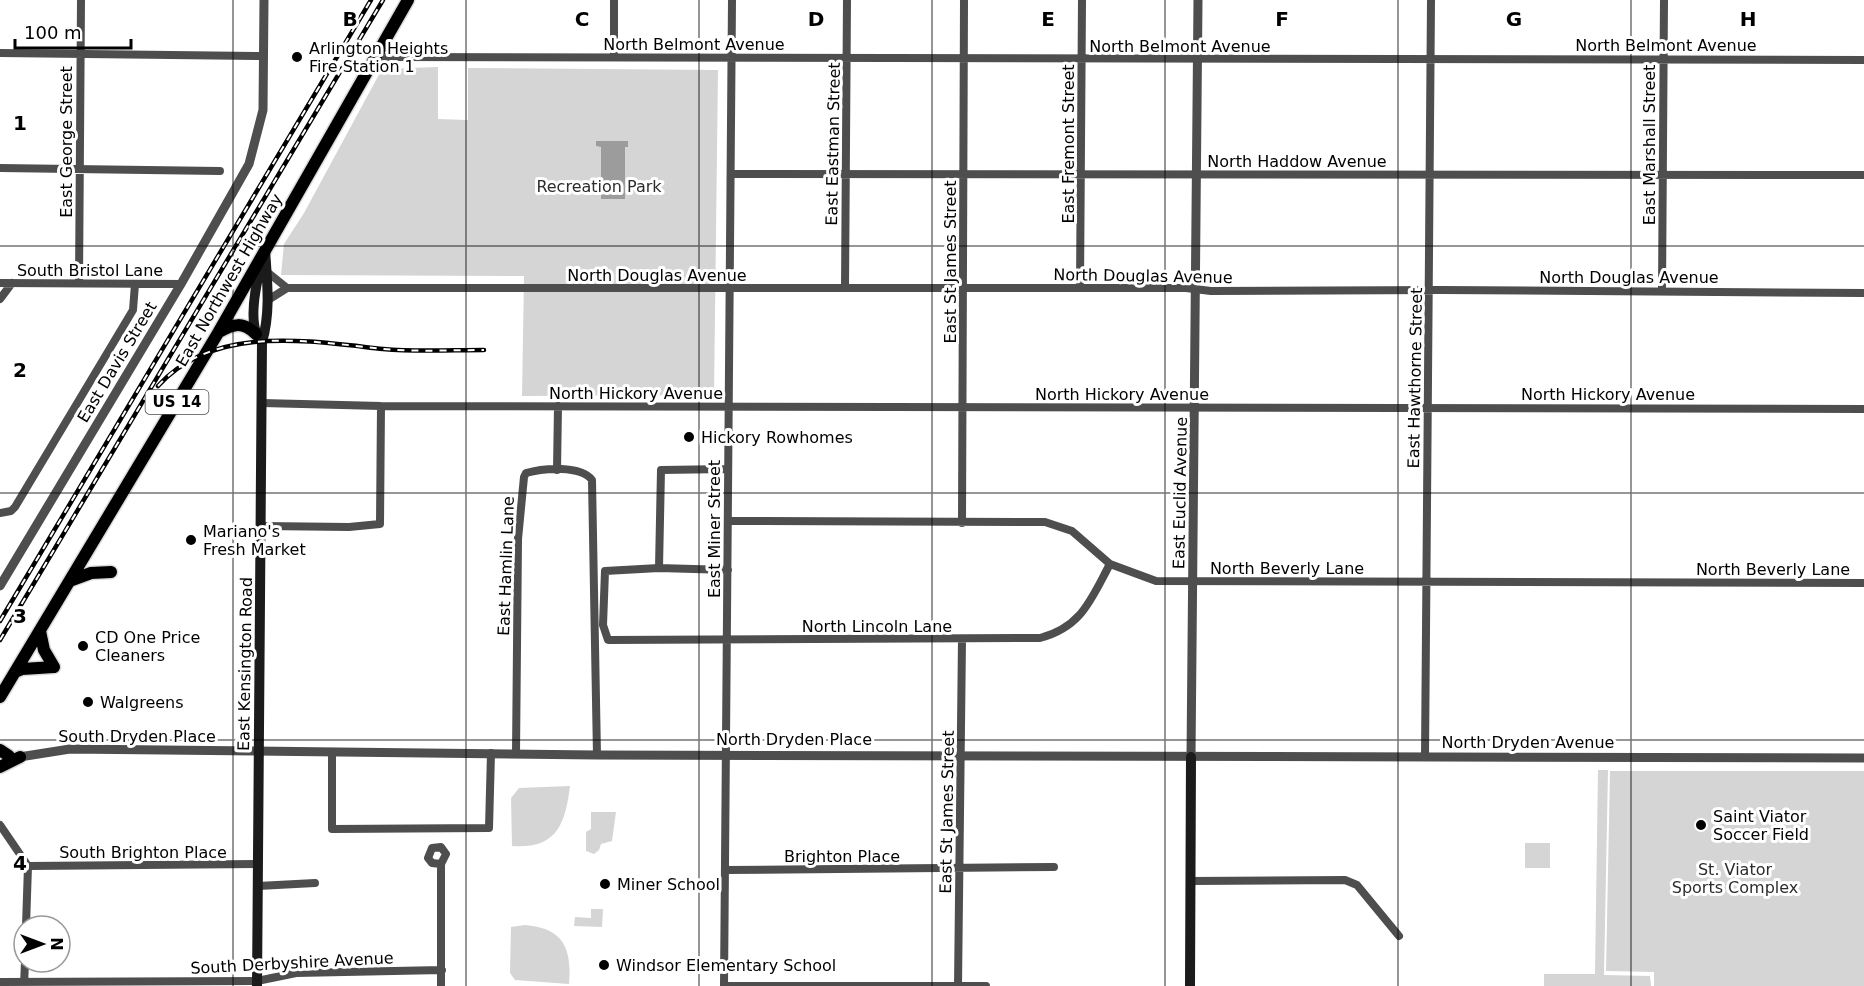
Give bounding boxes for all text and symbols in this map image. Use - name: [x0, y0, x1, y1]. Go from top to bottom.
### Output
- text: B: [342, 7, 358, 31]
- text: C: [575, 7, 589, 31]
- text: D: [808, 7, 824, 31]
- text: E: [1041, 7, 1055, 31]
- text: F: [1275, 7, 1289, 31]
- text: G: [1506, 7, 1522, 31]
- text: H: [1740, 7, 1756, 31]
- scale bar: [15, 12, 130, 50]
- text: 100 m: [24, 22, 82, 43]
- street label: North Belmont Avenue: [603, 35, 785, 54]
- street label: North Belmont Avenue: [1575, 36, 1757, 55]
- street label: North Belmont Avenue: [1089, 37, 1271, 56]
- place label: Arlington Heights Fire Station 1: [309, 39, 448, 76]
- marker: Arlington Heights Fire Station 1: [290, 50, 304, 64]
- street label: East Eastman Street: [822, 62, 844, 226]
- street label: East Fremont Street: [1059, 64, 1078, 224]
- street label: East Marshall Street: [1640, 65, 1659, 225]
- street label: East George Street: [57, 66, 76, 218]
- text: 1: [13, 111, 27, 135]
- street label: North Haddow Avenue: [1207, 152, 1387, 171]
- park label: Recreation Park: [536, 177, 662, 196]
- street label: East St James Street: [941, 180, 960, 344]
- street label: East Northwest Highway: [172, 190, 286, 370]
- street label: South Bristol Lane: [17, 261, 163, 280]
- street label: North Douglas Avenue: [1053, 265, 1233, 287]
- street label: North Douglas Avenue: [567, 266, 747, 285]
- street label: North Douglas Avenue: [1539, 268, 1719, 287]
- street label: East Hawthorne Street: [1404, 287, 1426, 469]
- street label: East Davis Street: [73, 298, 161, 426]
- text: 2: [13, 358, 27, 382]
- street label: North Hickory Avenue: [549, 384, 723, 403]
- street label: North Hickory Avenue: [1035, 385, 1209, 404]
- street label: North Hickory Avenue: [1521, 385, 1695, 404]
- road number: US 14: [146, 390, 208, 414]
- street label: East Euclid Avenue: [1169, 417, 1191, 569]
- place label: Hickory Rowhomes: [701, 428, 853, 447]
- marker: Hickory Rowhomes: [682, 430, 696, 444]
- street label: East Miner Street: [705, 460, 724, 598]
- street label: East Hamlin Lane: [494, 496, 518, 636]
- place label: Mariano's Fresh Market: [203, 522, 306, 559]
- marker: Mariano's Fresh Market: [184, 533, 198, 547]
- street label: North Beverly Lane: [1210, 559, 1364, 578]
- street label: North Beverly Lane: [1696, 560, 1850, 579]
- street label: East Kensington Road: [234, 577, 256, 751]
- text: 3: [13, 604, 27, 628]
- street label: North Lincoln Lane: [802, 617, 952, 636]
- place label: CD One Price Cleaners: [95, 628, 200, 665]
- marker: CD One Price Cleaners: [76, 639, 90, 653]
- place label: Walgreens: [100, 693, 184, 712]
- marker: Walgreens: [81, 695, 95, 709]
- street label: South Dryden Place: [58, 727, 216, 746]
- street label: North Dryden Place: [716, 730, 872, 749]
- street label: East St James Street: [936, 730, 958, 894]
- street label: North Dryden Avenue: [1442, 733, 1614, 752]
- place label: Saint Viator Soccer Field: [1713, 807, 1809, 844]
- marker: Saint Viator Soccer Field: [1694, 818, 1708, 832]
- street label: South Brighton Place: [59, 843, 227, 862]
- street label: Brighton Place: [784, 847, 900, 866]
- text: 4: [13, 851, 27, 875]
- park label: St. Viator Sports Complex: [1672, 860, 1798, 897]
- place label: Miner School: [617, 875, 720, 894]
- marker: Miner School: [598, 877, 612, 891]
- north arrow: [12, 914, 72, 974]
- text: N: [47, 937, 66, 951]
- street label: South Derbyshire Avenue: [190, 948, 394, 978]
- place label: Windsor Elementary School: [616, 956, 836, 975]
- marker: Windsor Elementary School: [597, 958, 611, 972]

